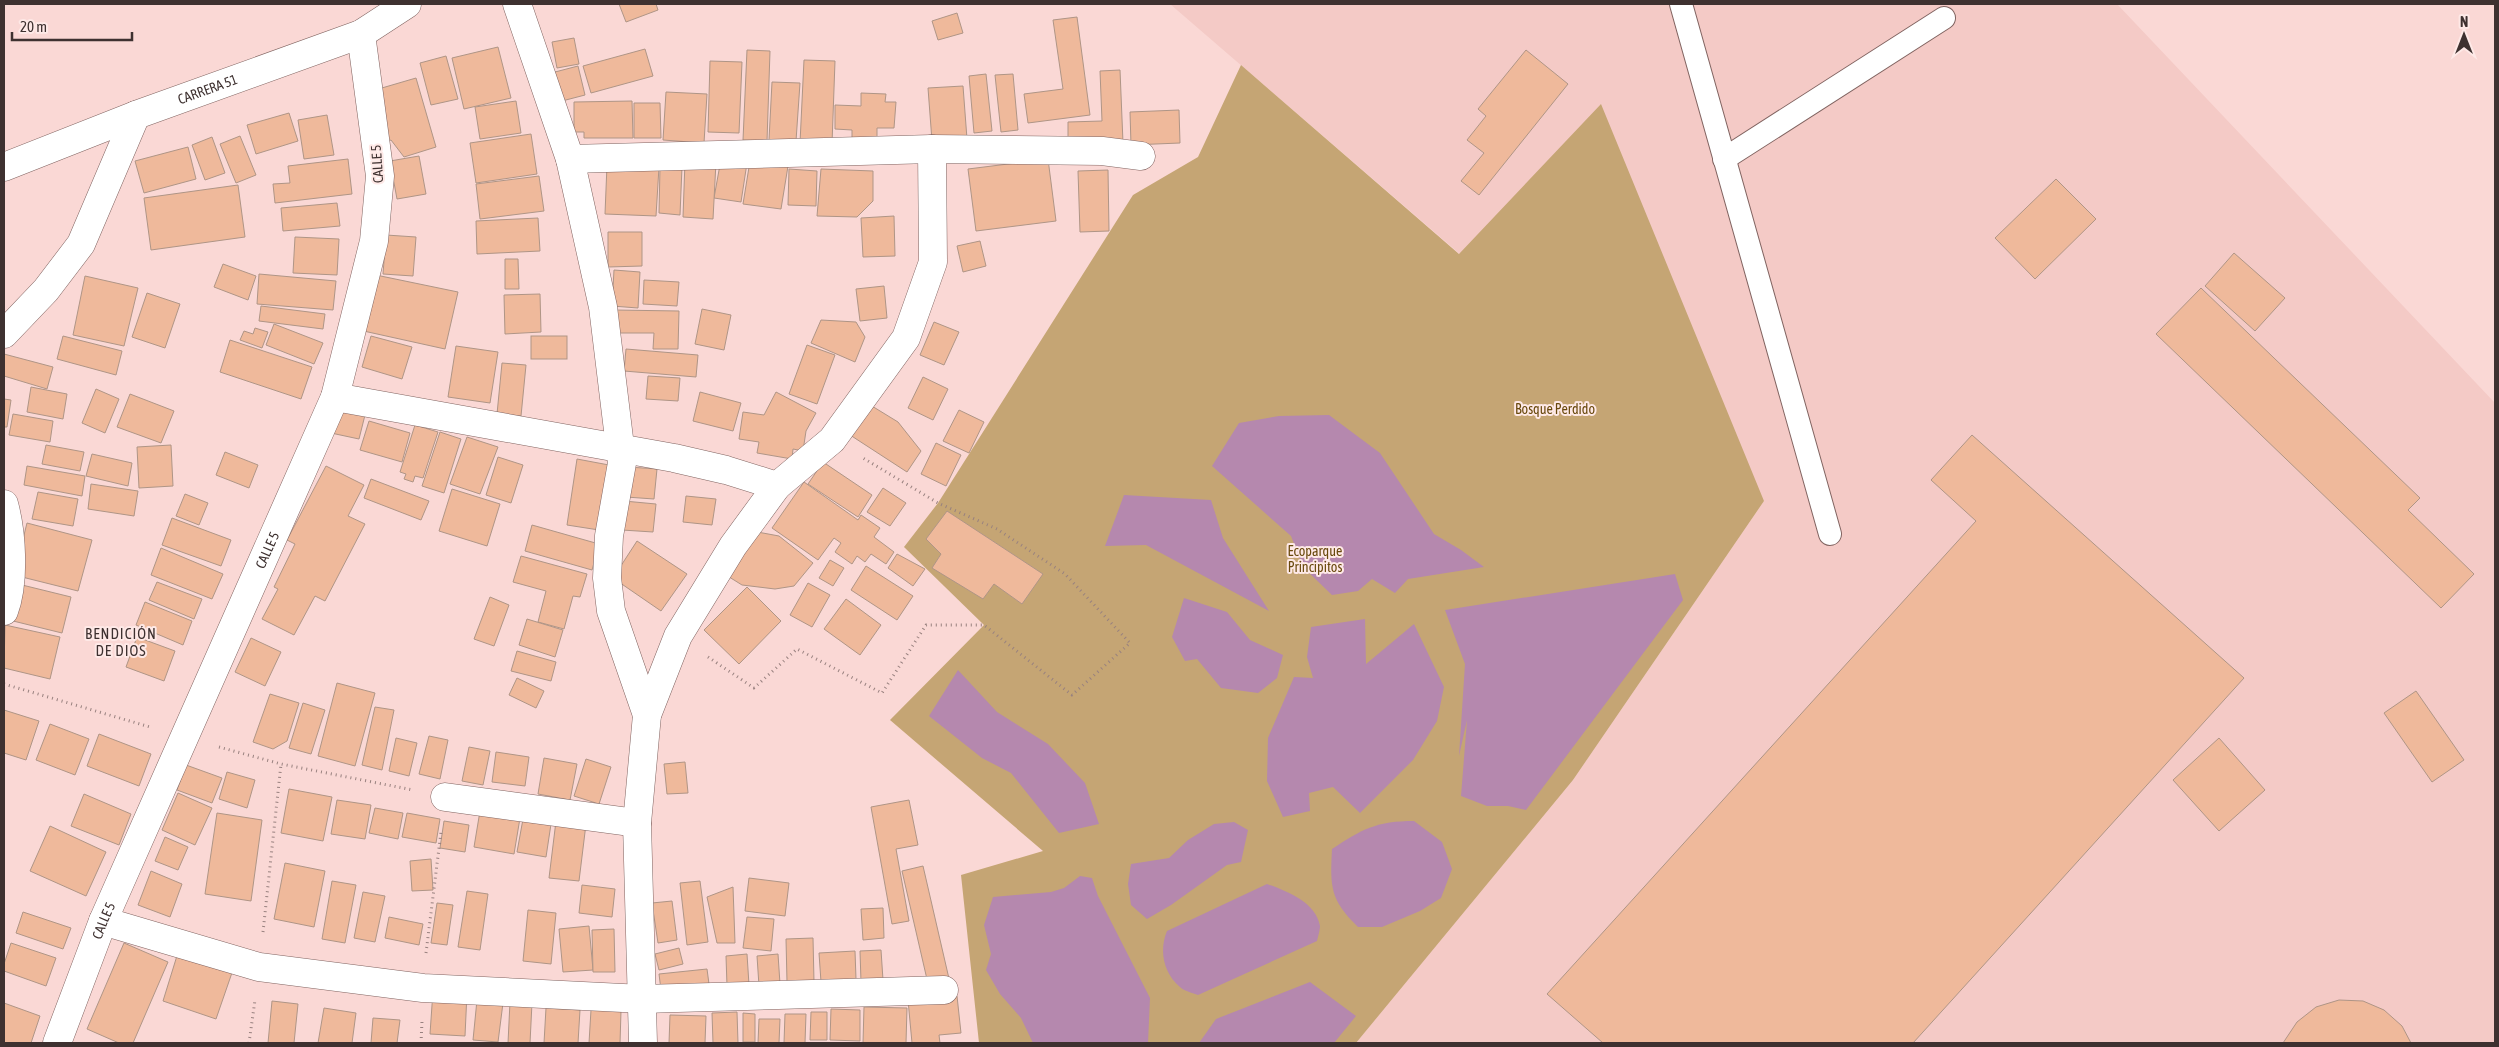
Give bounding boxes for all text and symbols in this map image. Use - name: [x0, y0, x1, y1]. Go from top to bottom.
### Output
- scale bar: [12, 10, 132, 42]
- north arrow: [2439, 10, 2489, 60]
- text: N: [2460, 14, 2468, 30]
- text: 20 m: [20, 18, 47, 35]
- street label: CARRERA 51: [176, 71, 240, 107]
- street label: CALLE 5: [368, 144, 386, 184]
- park label: Bosque Perdido: [1515, 401, 1595, 417]
- street label: CALLE 5: [252, 529, 282, 571]
- park label: Ecoparque Principitos: [1288, 543, 1342, 575]
- district label: BENDICIÓN DE DIOS: [85, 625, 157, 659]
- street label: CALLE 5: [89, 900, 118, 941]

